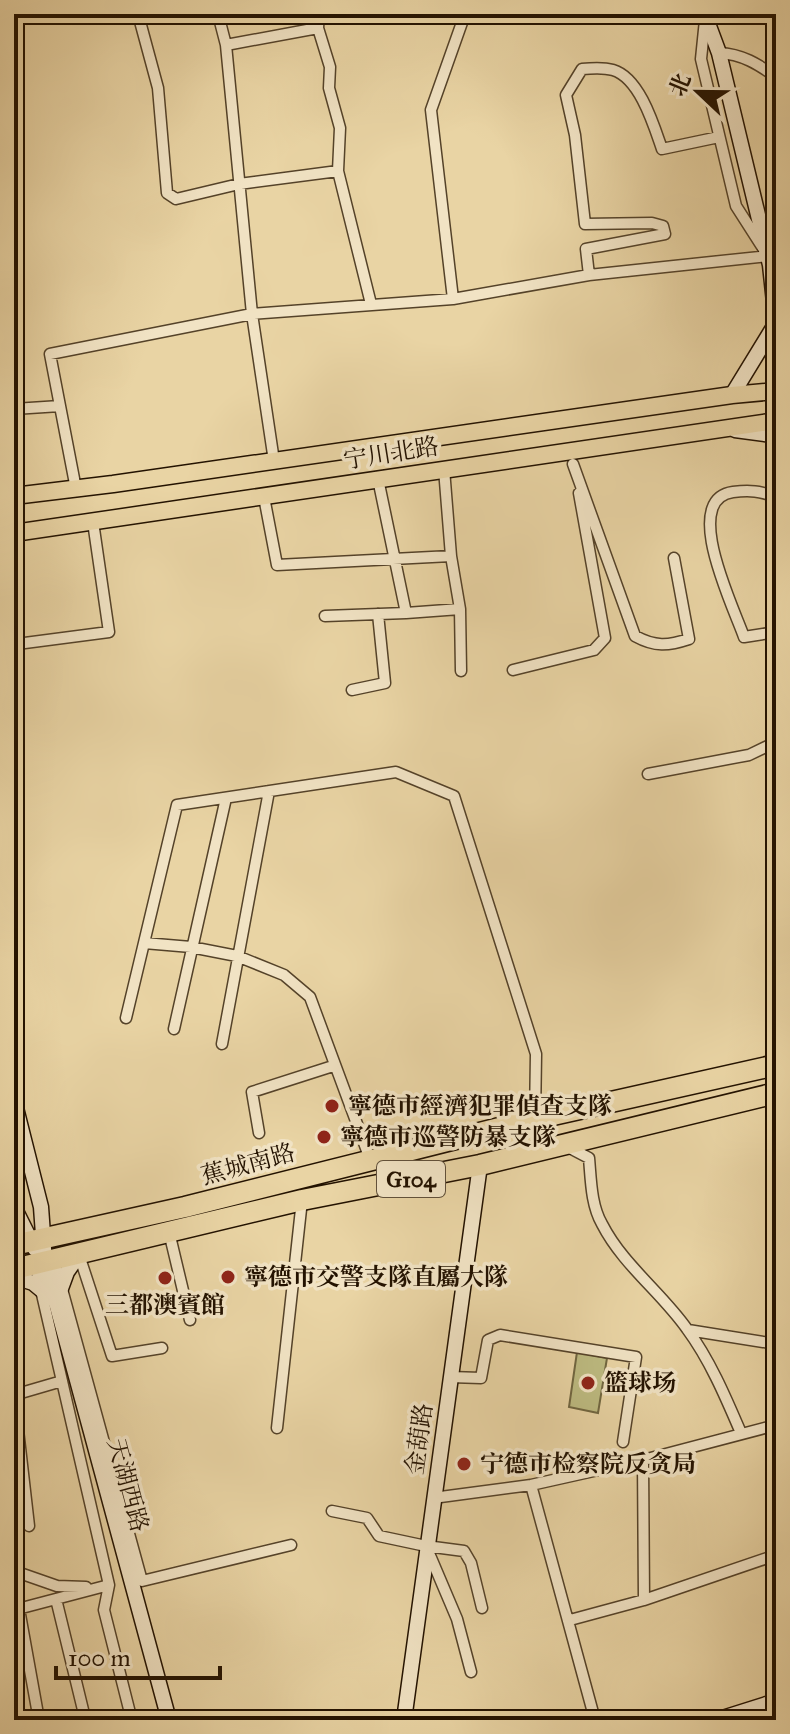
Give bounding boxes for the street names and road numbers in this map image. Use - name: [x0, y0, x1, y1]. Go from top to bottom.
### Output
- street label: 宁川北路: [341, 431, 441, 475]
- street label: 蕉城南路: [198, 1137, 298, 1191]
- road number: G104: [377, 1161, 445, 1197]
- street label: 金葫路: [399, 1401, 439, 1477]
- street label: 天湖西路: [101, 1435, 155, 1535]

